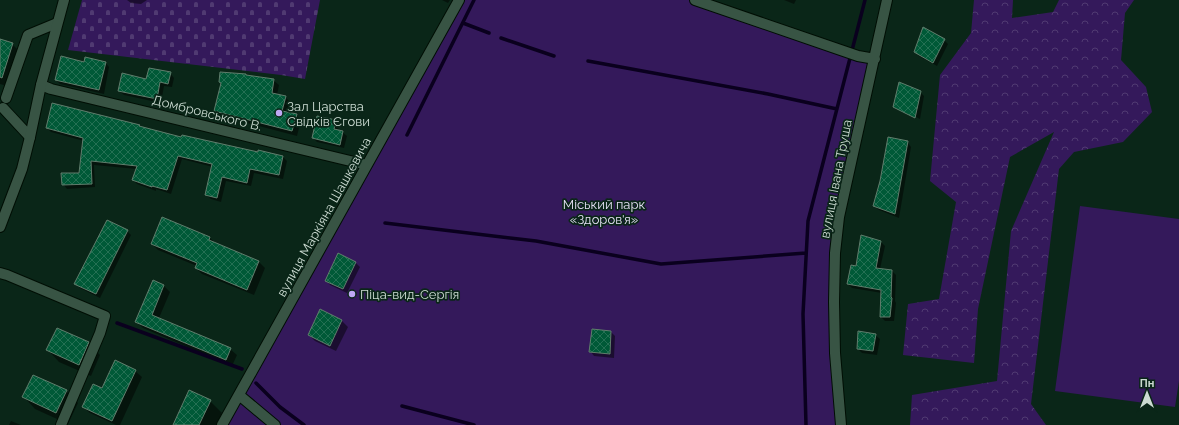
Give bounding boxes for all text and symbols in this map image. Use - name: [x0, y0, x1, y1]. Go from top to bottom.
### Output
- street label: Домбровського В.: [151, 92, 263, 134]
- place label: Зал Царства Свідків Єгови: [287, 99, 370, 129]
- marker: Зал Царства Свідків Єгови: [274, 108, 284, 118]
- street label: вулиця Івана Труша: [817, 118, 855, 240]
- street label: вулиця Маркіяна Шашкевича: [274, 135, 374, 299]
- park label: Міський парк «Здоров'я»: [563, 197, 645, 227]
- place label: Піца-вид-Сергія: [360, 287, 459, 302]
- marker: Піца-вид-Сергія: [347, 289, 357, 299]
- north arrow: [1127, 373, 1167, 413]
- text: Пн: [1140, 377, 1154, 390]

